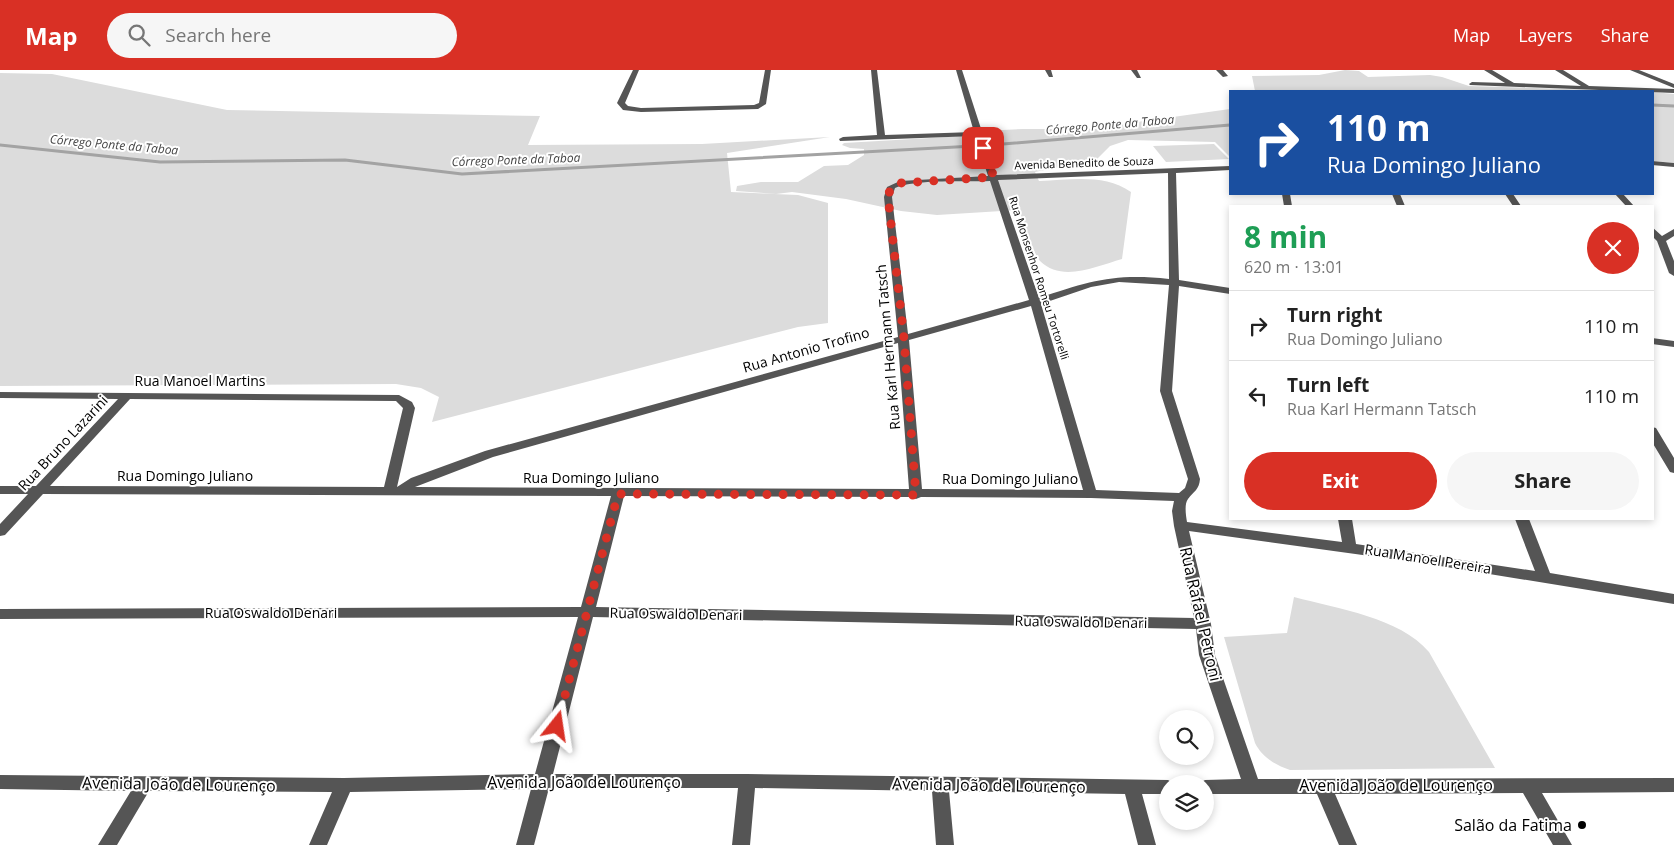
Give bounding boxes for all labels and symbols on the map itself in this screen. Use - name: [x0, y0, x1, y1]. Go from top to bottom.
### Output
- water label: Córrego Ponte da Taboa: [1045, 110, 1175, 139]
- pin: [962, 127, 1004, 169]
- water label: Córrego Ponte da Taboa: [49, 130, 179, 159]
- water label: Córrego Ponte da Taboa: [451, 149, 581, 170]
- street label: Avenida Benedito de Souza: [1014, 153, 1154, 172]
- street label: Rua Monsenhor Romeu Tortorelli: [1006, 194, 1073, 361]
- street label: Rua Karl Hermann Tatsch: [871, 264, 904, 430]
- street label: Rua Antonio Trofino: [740, 322, 871, 377]
- street label: Rua Manoel Martins: [135, 371, 266, 390]
- street label: Rua Bruno Lazarini: [14, 391, 112, 494]
- street label: Rua Domingo Juliano: [117, 466, 253, 485]
- street label: Rua Domingo Juliano: [523, 468, 659, 487]
- street label: Rua Domingo Juliano: [942, 469, 1078, 488]
- street label: Rua Manoel Pereira: [1363, 539, 1493, 578]
- street label: Rua Rafael Petroni: [1175, 545, 1227, 683]
- street label: Rua Oswaldo Denari: [205, 603, 337, 622]
- street label: Rua Oswaldo Denari: [610, 603, 742, 624]
- street label: Rua Oswaldo Denari: [1015, 611, 1147, 632]
- position arrow: [530, 699, 582, 751]
- street label: Avenida João de Lourenço: [82, 771, 276, 797]
- street label: Avenida João de Lourenço: [487, 771, 681, 793]
- street label: Avenida João de Lourenço: [892, 772, 1086, 798]
- street label: Avenida João de Lourenço: [1299, 774, 1493, 796]
- place label: Salão da Fatima: [1454, 814, 1572, 836]
- marker: Salão da Fatima: [1576, 819, 1588, 831]

